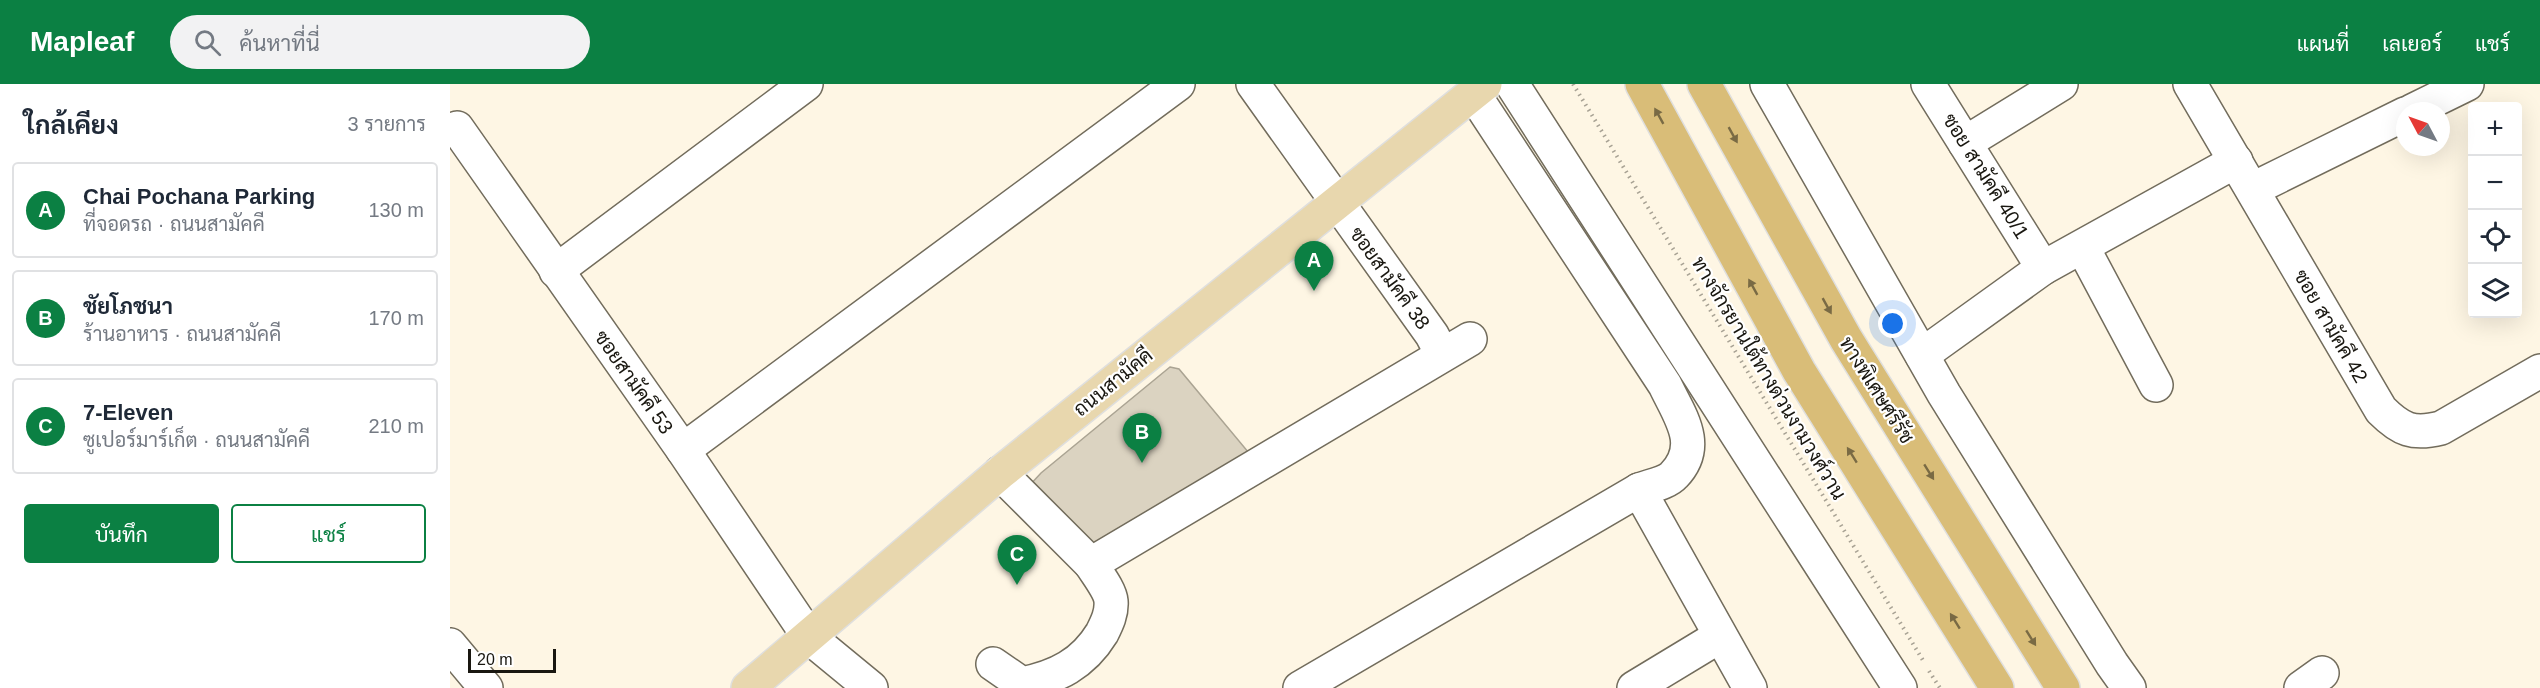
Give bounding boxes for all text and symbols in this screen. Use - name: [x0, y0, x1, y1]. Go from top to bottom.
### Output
- search box: [170, 15, 590, 69]
- text: Mapleaf: [30, 26, 134, 57]
- icon: search: [191, 26, 224, 59]
- text: ค้นหาที่นี่: [239, 31, 320, 56]
- text: แผนที่: [2297, 32, 2349, 55]
- text: เลเยอร์: [2382, 32, 2442, 55]
- text: แชร์: [2475, 32, 2510, 55]
- north arrow: [2396, 102, 2450, 156]
- map controls: [2468, 102, 2522, 318]
- button: +: [2468, 102, 2522, 156]
- one-way arrow: [1654, 107, 1664, 124]
- street label: ซอย สามัคคี 40/1: [1939, 108, 2035, 243]
- text: ใกล้เคียง: [24, 110, 119, 140]
- text: 3 รายการ: [348, 113, 426, 135]
- one-way arrow: [1728, 127, 1738, 144]
- button: −: [2468, 156, 2522, 210]
- text: Chai Pochana Parking: [83, 184, 315, 209]
- text: A: [38, 199, 53, 221]
- text: 130 m: [368, 199, 424, 221]
- button: locate: [2468, 210, 2522, 264]
- text: ที่จอดรถ · ถนนสามัคคี: [83, 213, 265, 235]
- street label: ซอยสามัคคี 38: [1346, 221, 1436, 333]
- pin: A: [1294, 242, 1334, 291]
- street label: ทางจักรยานใต้ทางด่วนงามวงศ์วาน: [1688, 251, 1853, 504]
- button: layers: [2468, 264, 2522, 318]
- street label: ซอย สามัคคี 42: [2290, 265, 2374, 386]
- one-way arrow: [1748, 278, 1758, 295]
- text: ชัยโภชนา: [83, 294, 173, 319]
- one-way arrow: [1822, 298, 1832, 315]
- text: B: [38, 307, 53, 329]
- text: 170 m: [368, 307, 424, 329]
- your location: [1878, 309, 1907, 338]
- text: ร้านอาหาร · ถนนสามัคคี: [83, 323, 281, 345]
- street label: ซอยสามัคคี 53: [590, 325, 679, 438]
- street label: ทางพิเศษศรีรัช: [1835, 332, 1920, 447]
- street label: ถนนสามัคคี: [1068, 342, 1157, 420]
- text: 7-Eleven: [83, 400, 174, 425]
- pin: B: [1122, 414, 1162, 463]
- text: C: [38, 415, 53, 437]
- text: 210 m: [368, 415, 424, 437]
- text: ซูเปอร์มาร์เก็ต · ถนนสามัคคี: [83, 429, 310, 451]
- one-way arrow: [1846, 447, 1857, 463]
- one-way arrow: [1923, 464, 1934, 480]
- button: บันทึก: [24, 504, 219, 563]
- button: แชร์: [231, 504, 426, 563]
- pin: C: [998, 536, 1036, 585]
- one-way arrow: [1950, 612, 1961, 629]
- one-way arrow: [2026, 630, 2037, 646]
- scale bar: [468, 646, 556, 674]
- text: 20 m: [477, 651, 513, 668]

